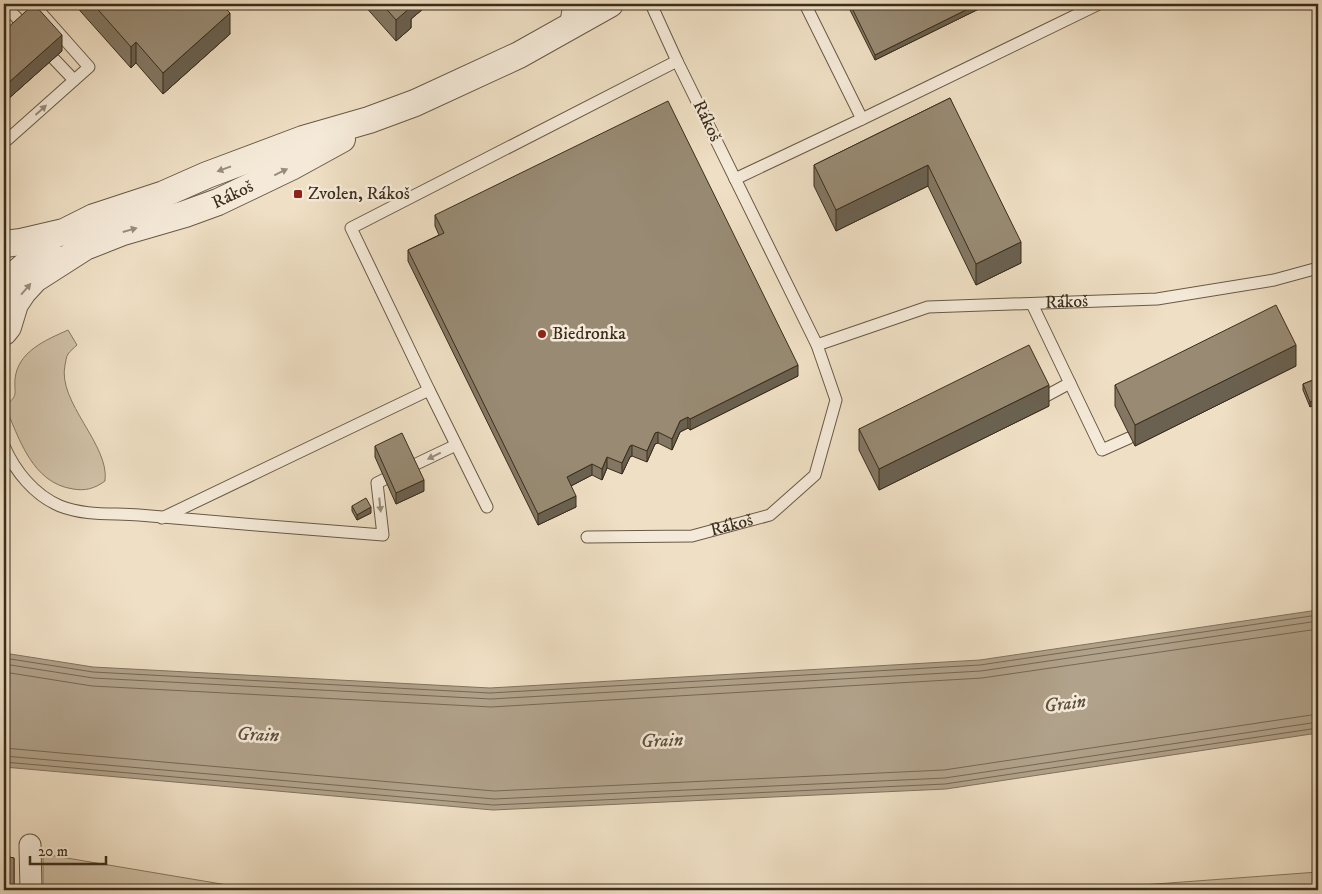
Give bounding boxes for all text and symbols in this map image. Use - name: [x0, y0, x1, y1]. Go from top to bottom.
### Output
- street label: Rákoš: [688, 97, 726, 145]
- one-way arrow: [34, 105, 47, 116]
- one-way arrow: [216, 165, 231, 173]
- one-way arrow: [274, 168, 289, 176]
- street label: Rákoš: [209, 176, 257, 214]
- place label: Zvolen, Rákoš: [308, 183, 410, 205]
- marker: Zvolen, Rákoš: [292, 188, 304, 200]
- one-way arrow: [123, 225, 138, 233]
- one-way arrow: [21, 283, 32, 296]
- street label: Rákoš: [1045, 290, 1089, 314]
- place label: Biedronka: [552, 323, 626, 345]
- marker: Biedronka: [536, 328, 548, 340]
- one-way arrow: [427, 452, 441, 460]
- one-way arrow: [376, 497, 384, 513]
- street label: Rákoš: [708, 509, 755, 542]
- water label: Grain: [1043, 690, 1088, 718]
- water label: Grain: [236, 722, 280, 748]
- water label: Grain: [640, 729, 684, 753]
- scale bar: [30, 834, 106, 866]
- text: 20 m: [38, 842, 68, 861]

